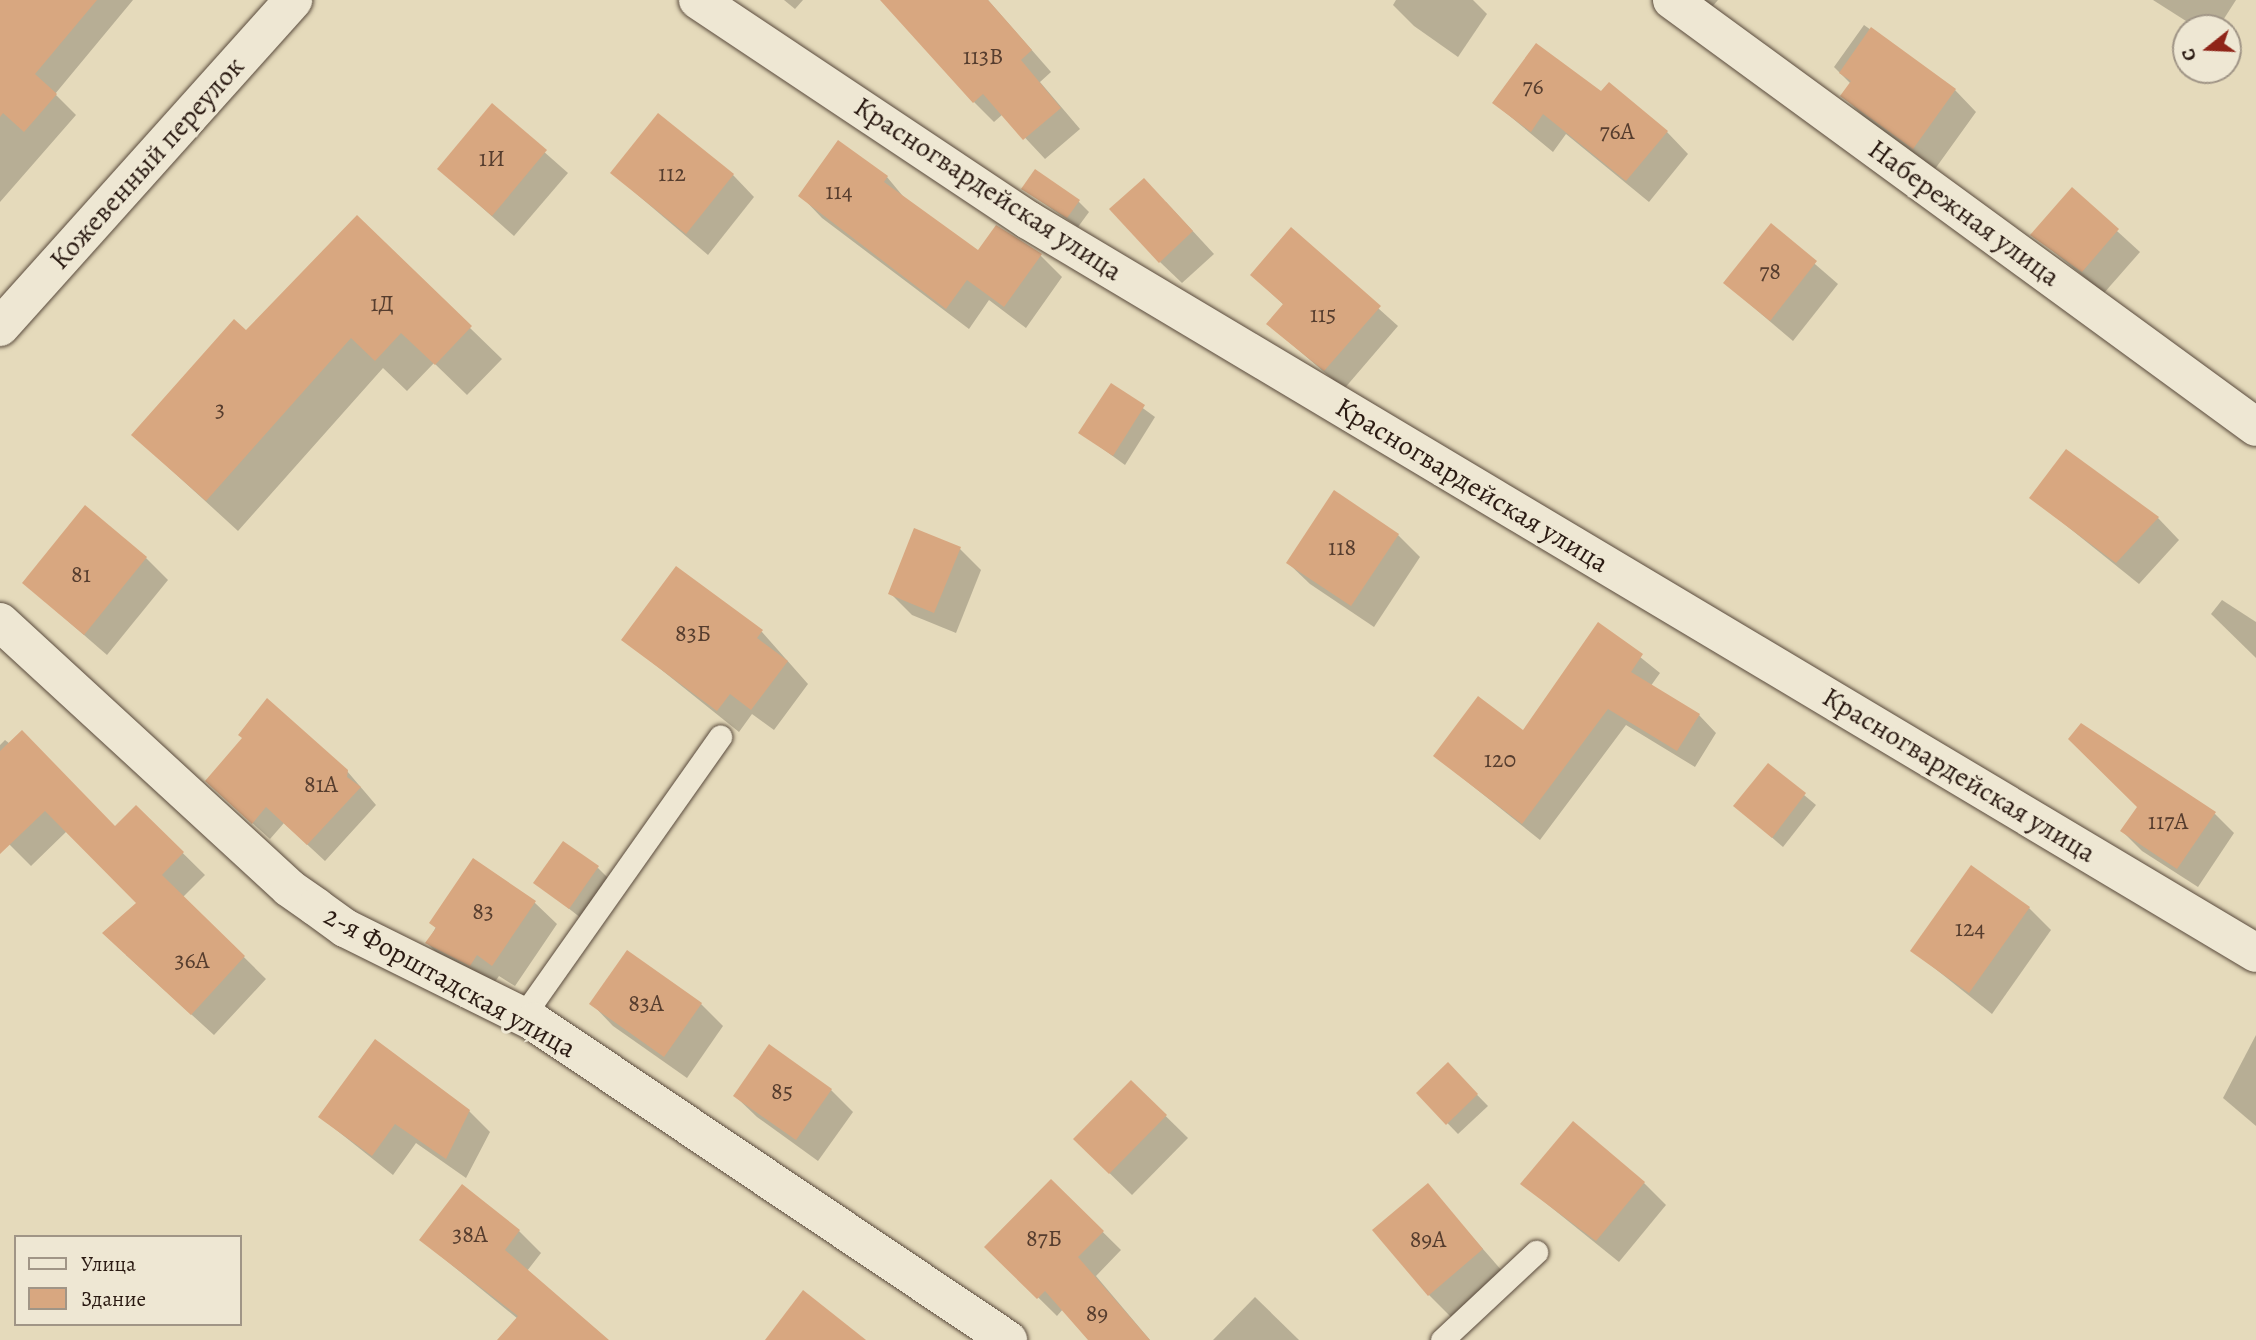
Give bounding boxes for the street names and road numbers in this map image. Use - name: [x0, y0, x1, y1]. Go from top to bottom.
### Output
- street label: Кожевенный переулок: [43, 50, 251, 276]
- street label: Красногвардейская улица: [848, 90, 1128, 288]
- street label: Набережная улица: [1862, 132, 2066, 294]
- street label: Красногвардейская улица: [1329, 390, 1615, 580]
- street label: Красногвардейская улица: [1816, 680, 2102, 870]
- street label: 2-я Форштадская улица: [318, 899, 582, 1065]

